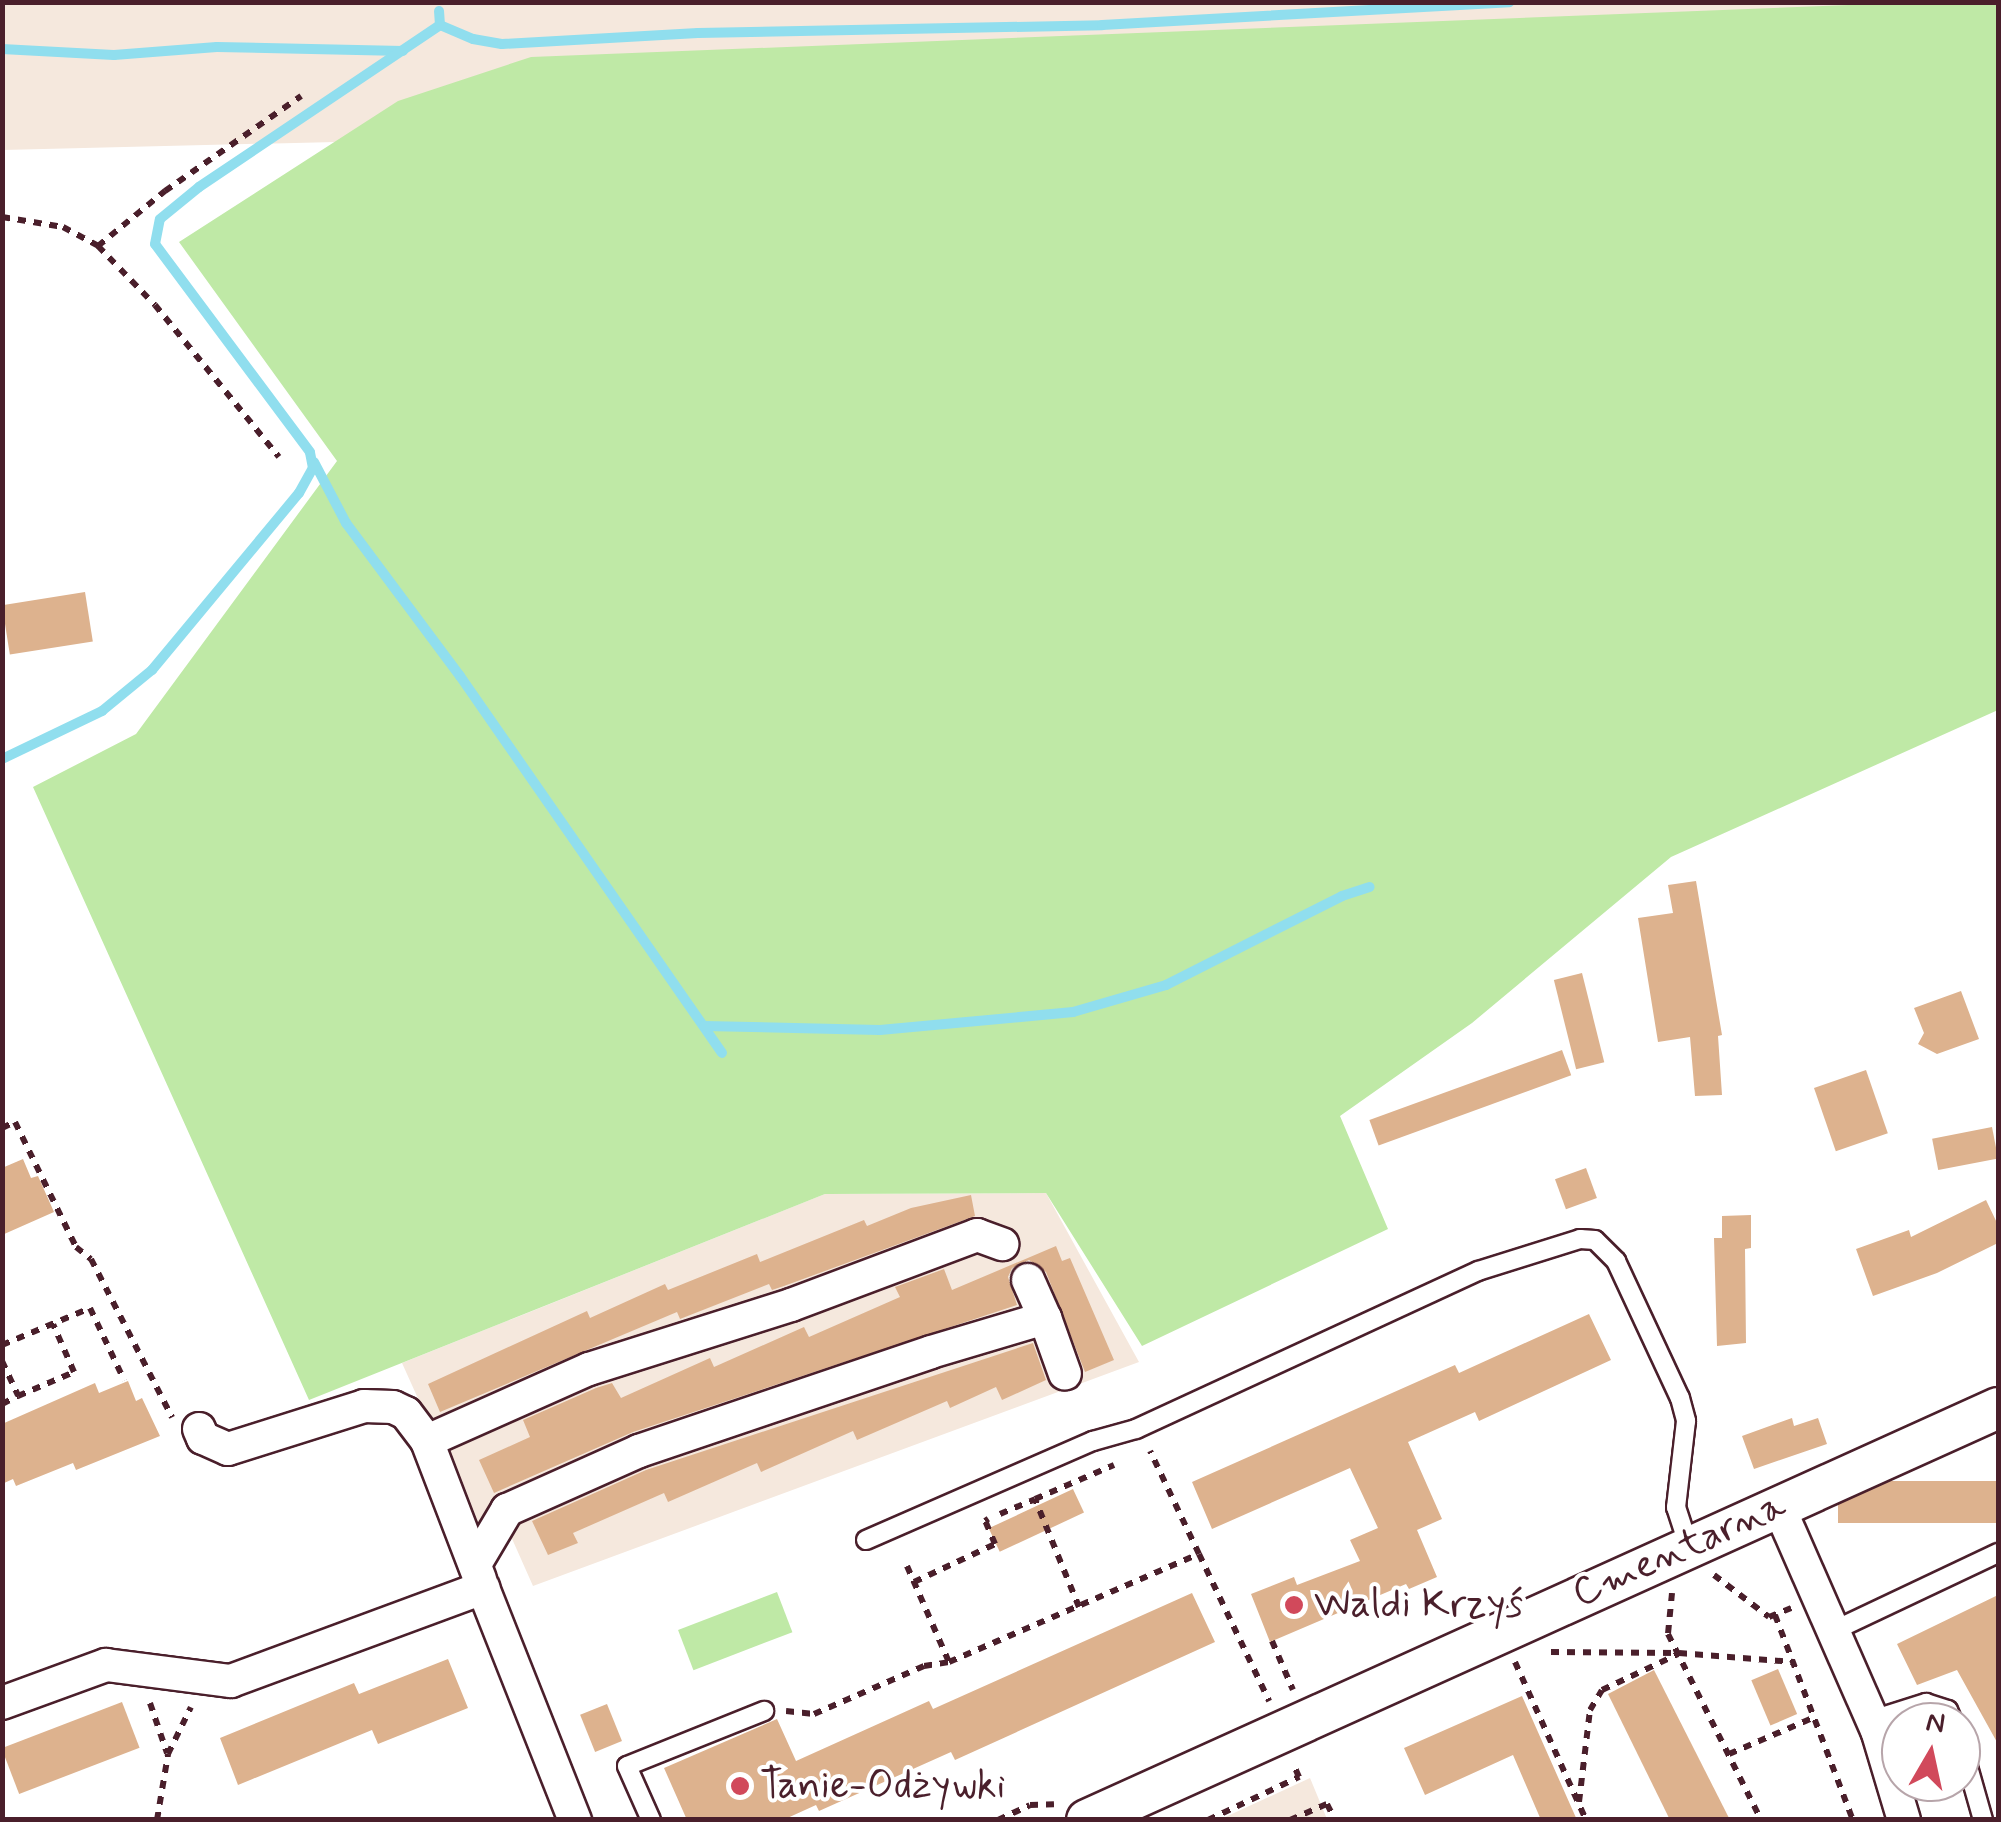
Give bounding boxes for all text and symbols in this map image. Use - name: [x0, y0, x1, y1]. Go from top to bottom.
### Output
- street label: Cmentarna: [1565, 1482, 1793, 1618]
- place label: Waldi Krzyś: [1314, 1581, 1523, 1629]
- marker: Waldi Krzyś: [1283, 1594, 1305, 1616]
- north arrow: [1881, 1702, 1981, 1802]
- text: N: [1923, 1704, 1948, 1744]
- place label: Tanie-Odżywki: [760, 1762, 1006, 1810]
- marker: Tanie-Odżywki: [729, 1775, 751, 1797]

